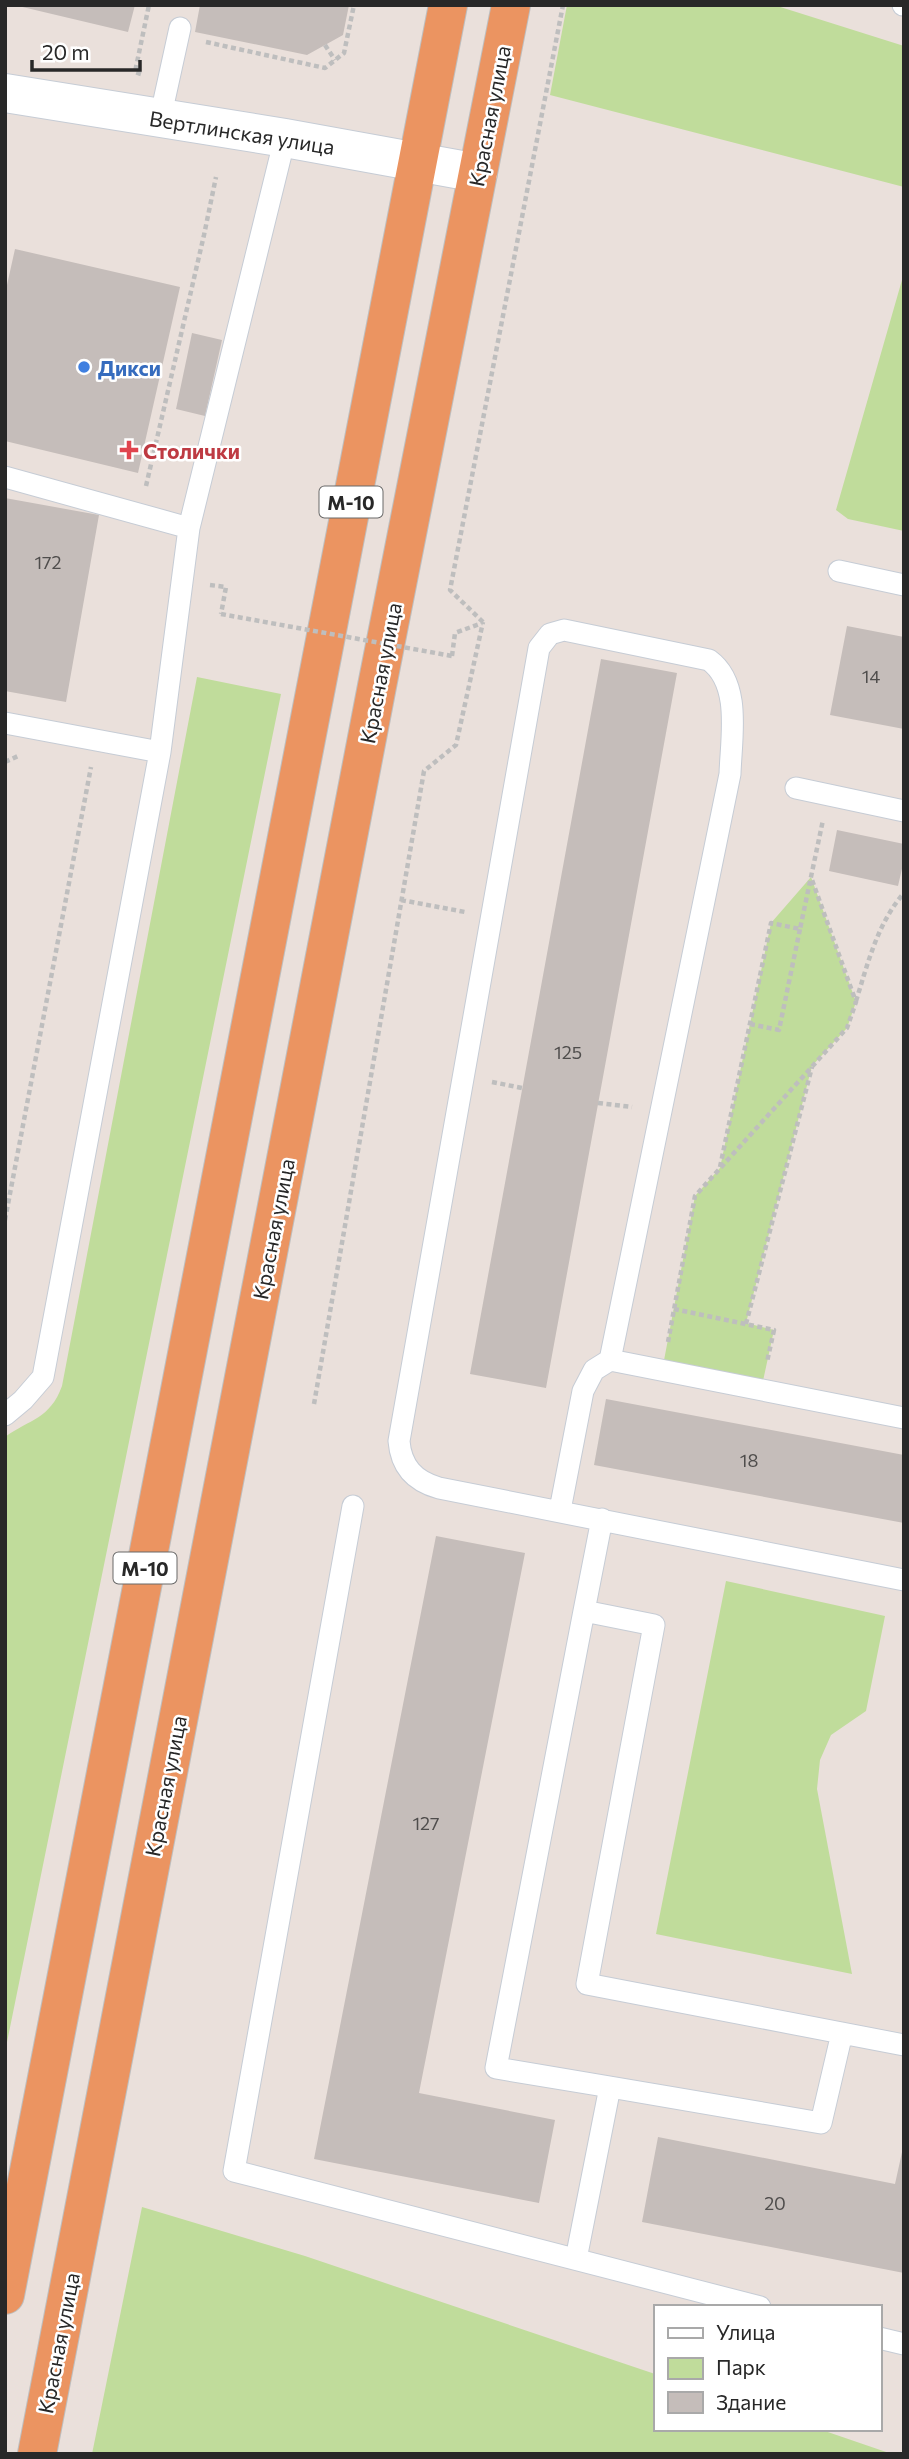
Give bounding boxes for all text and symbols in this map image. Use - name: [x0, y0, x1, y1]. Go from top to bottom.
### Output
- scale bar: [32, 28, 140, 72]
- text: 20 m: [42, 39, 90, 64]
- street label: Красная улица: [463, 43, 515, 189]
- street label: Вертлинская улица: [148, 105, 336, 159]
- place label: Дикси: [98, 355, 161, 380]
- marker: Дикси: [76, 359, 92, 375]
- place label: Столички: [143, 438, 240, 463]
- marker: Столички: [121, 442, 137, 458]
- road number: М-10: [320, 486, 382, 517]
- house number: 172: [34, 551, 62, 573]
- street label: Красная улица: [354, 600, 406, 746]
- house number: 14: [862, 665, 880, 687]
- house number: 125: [554, 1041, 582, 1063]
- street label: Красная улица: [247, 1156, 299, 1302]
- house number: 18: [740, 1449, 758, 1471]
- road number: М-10: [114, 1552, 176, 1584]
- street label: Красная улица: [139, 1713, 191, 1859]
- house number: 127: [412, 1812, 440, 1834]
- house number: 20: [764, 2192, 786, 2214]
- street label: Красная улица: [32, 2270, 84, 2416]
- legend: [654, 2305, 881, 2431]
- text: Улица: [716, 2319, 775, 2344]
- text: Парк: [716, 2354, 766, 2379]
- text: Здание: [716, 2389, 786, 2414]

